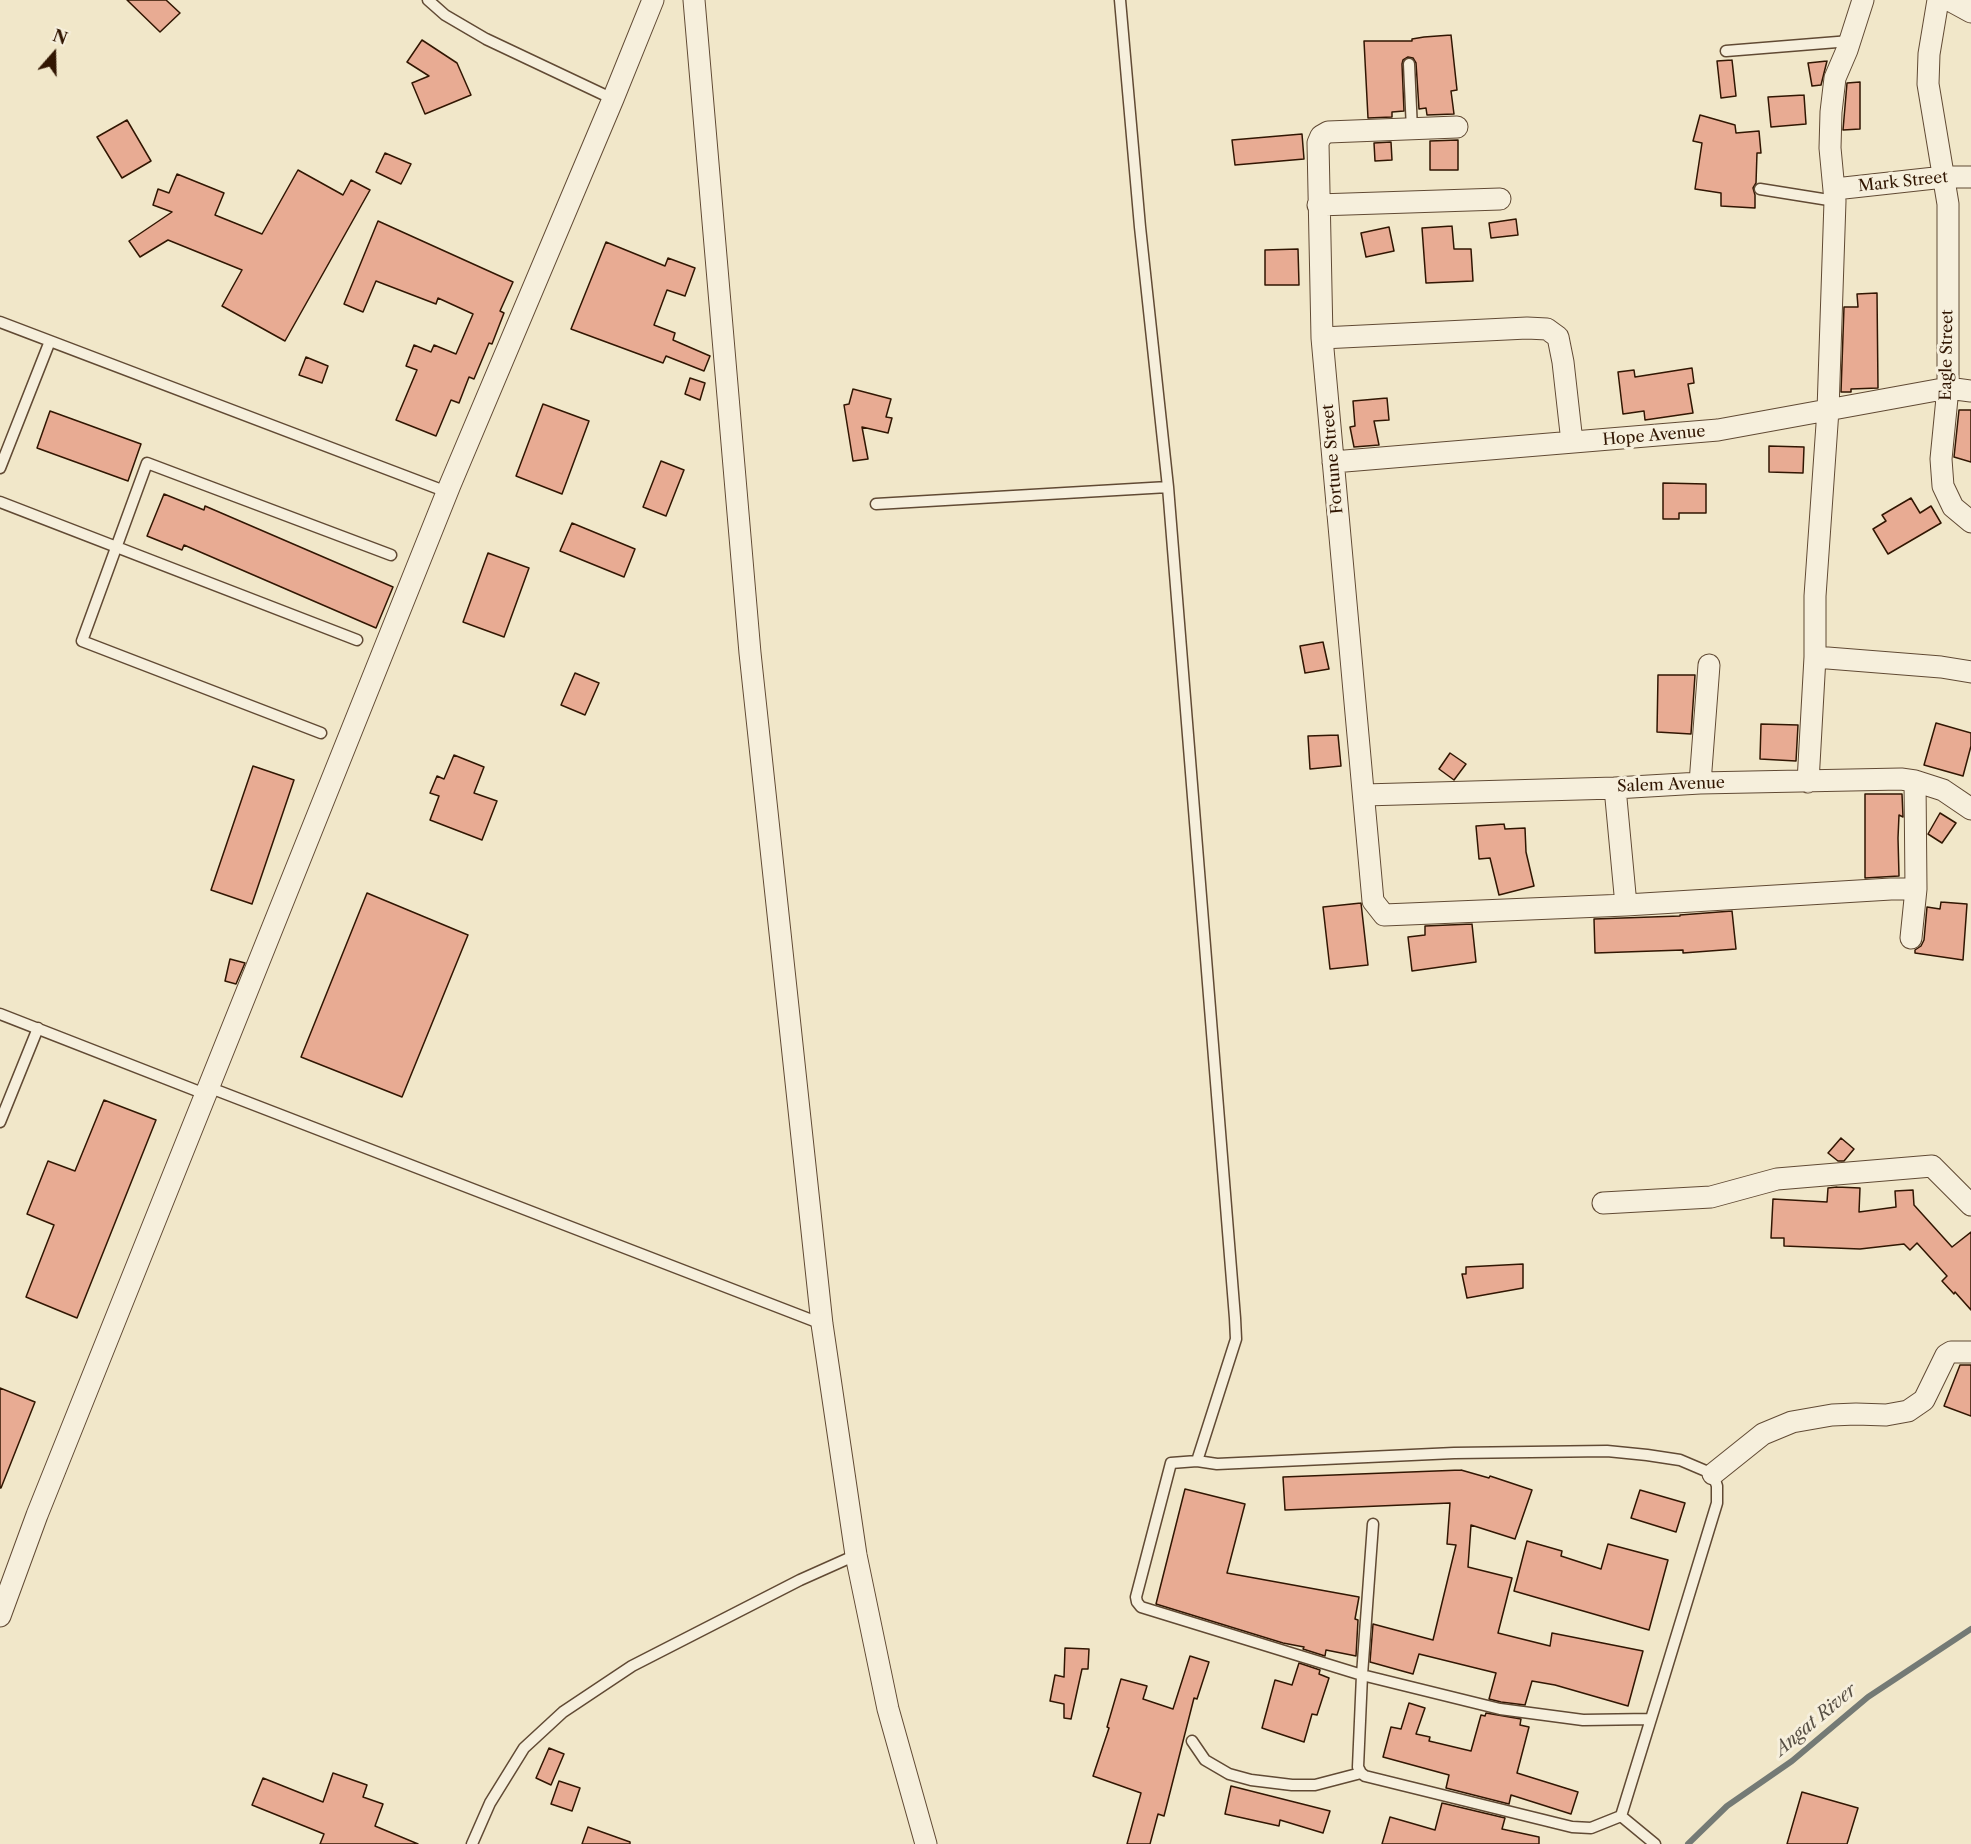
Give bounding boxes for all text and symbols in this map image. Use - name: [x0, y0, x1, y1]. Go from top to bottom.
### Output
- north arrow: [24, 24, 84, 84]
- text: N: [50, 25, 70, 49]
- street label: Mark Street: [1857, 168, 1949, 196]
- street label: Eagle Street: [1937, 309, 1957, 401]
- street label: Fortune Street: [1319, 403, 1347, 515]
- street label: Hope Avenue: [1602, 422, 1706, 450]
- street label: Salem Avenue: [1617, 774, 1725, 796]
- water label: Angat River: [1771, 1680, 1861, 1760]

